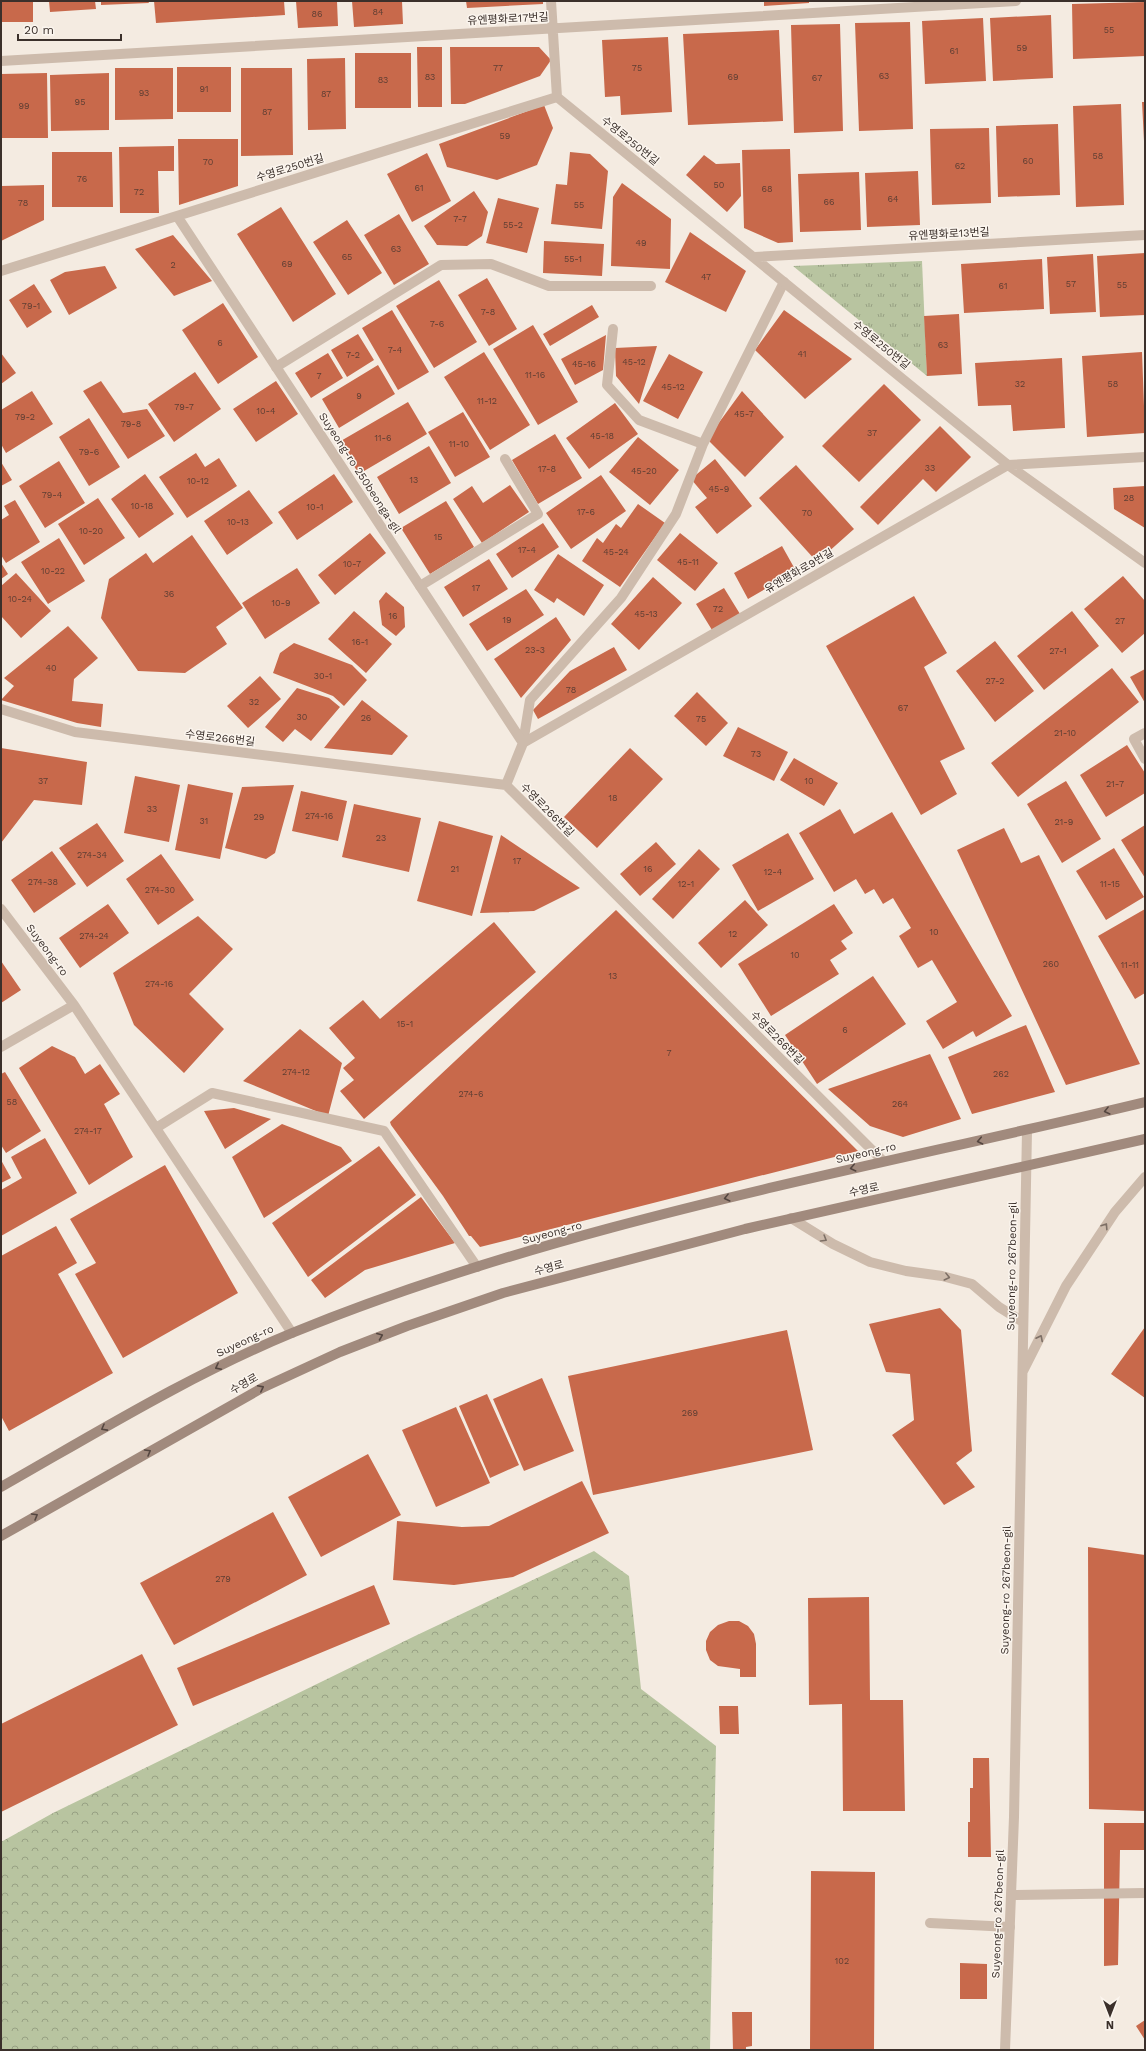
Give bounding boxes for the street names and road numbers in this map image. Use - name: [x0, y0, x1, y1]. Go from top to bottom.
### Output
- street label: 유엔평화로17번길: [467, 10, 549, 28]
- street label: 수영로250번길: [599, 114, 661, 168]
- street label: 수영로250번길: [255, 152, 325, 184]
- street label: 유엔평화로13번길: [908, 225, 990, 243]
- street label: 수영로250번길: [850, 318, 912, 372]
- street label: Suyeong-ro 250beonga-gil: [316, 410, 404, 536]
- street label: 유엔평화로9번길: [762, 546, 836, 596]
- street label: 수영로266번길: [184, 727, 256, 749]
- street label: 수영로266번길: [518, 781, 576, 839]
- street label: Suyeong-ro: [23, 921, 71, 979]
- street label: 수영로266번길: [748, 1009, 806, 1067]
- street label: Suyeong-ro: [835, 1140, 897, 1166]
- street label: 수영로: [848, 1180, 880, 1200]
- street label: Suyeong-ro 267beon-gil: [1004, 1201, 1020, 1331]
- street label: Suyeong-ro: [521, 1219, 583, 1247]
- street label: 수영로: [533, 1258, 565, 1278]
- street label: Suyeong-ro: [214, 1322, 276, 1360]
- street label: 수영로: [228, 1371, 260, 1397]
- street label: Suyeong-ro 267beon-gil: [998, 1525, 1014, 1655]
- street label: Suyeong-ro 267beon-gil: [989, 1849, 1007, 1979]

